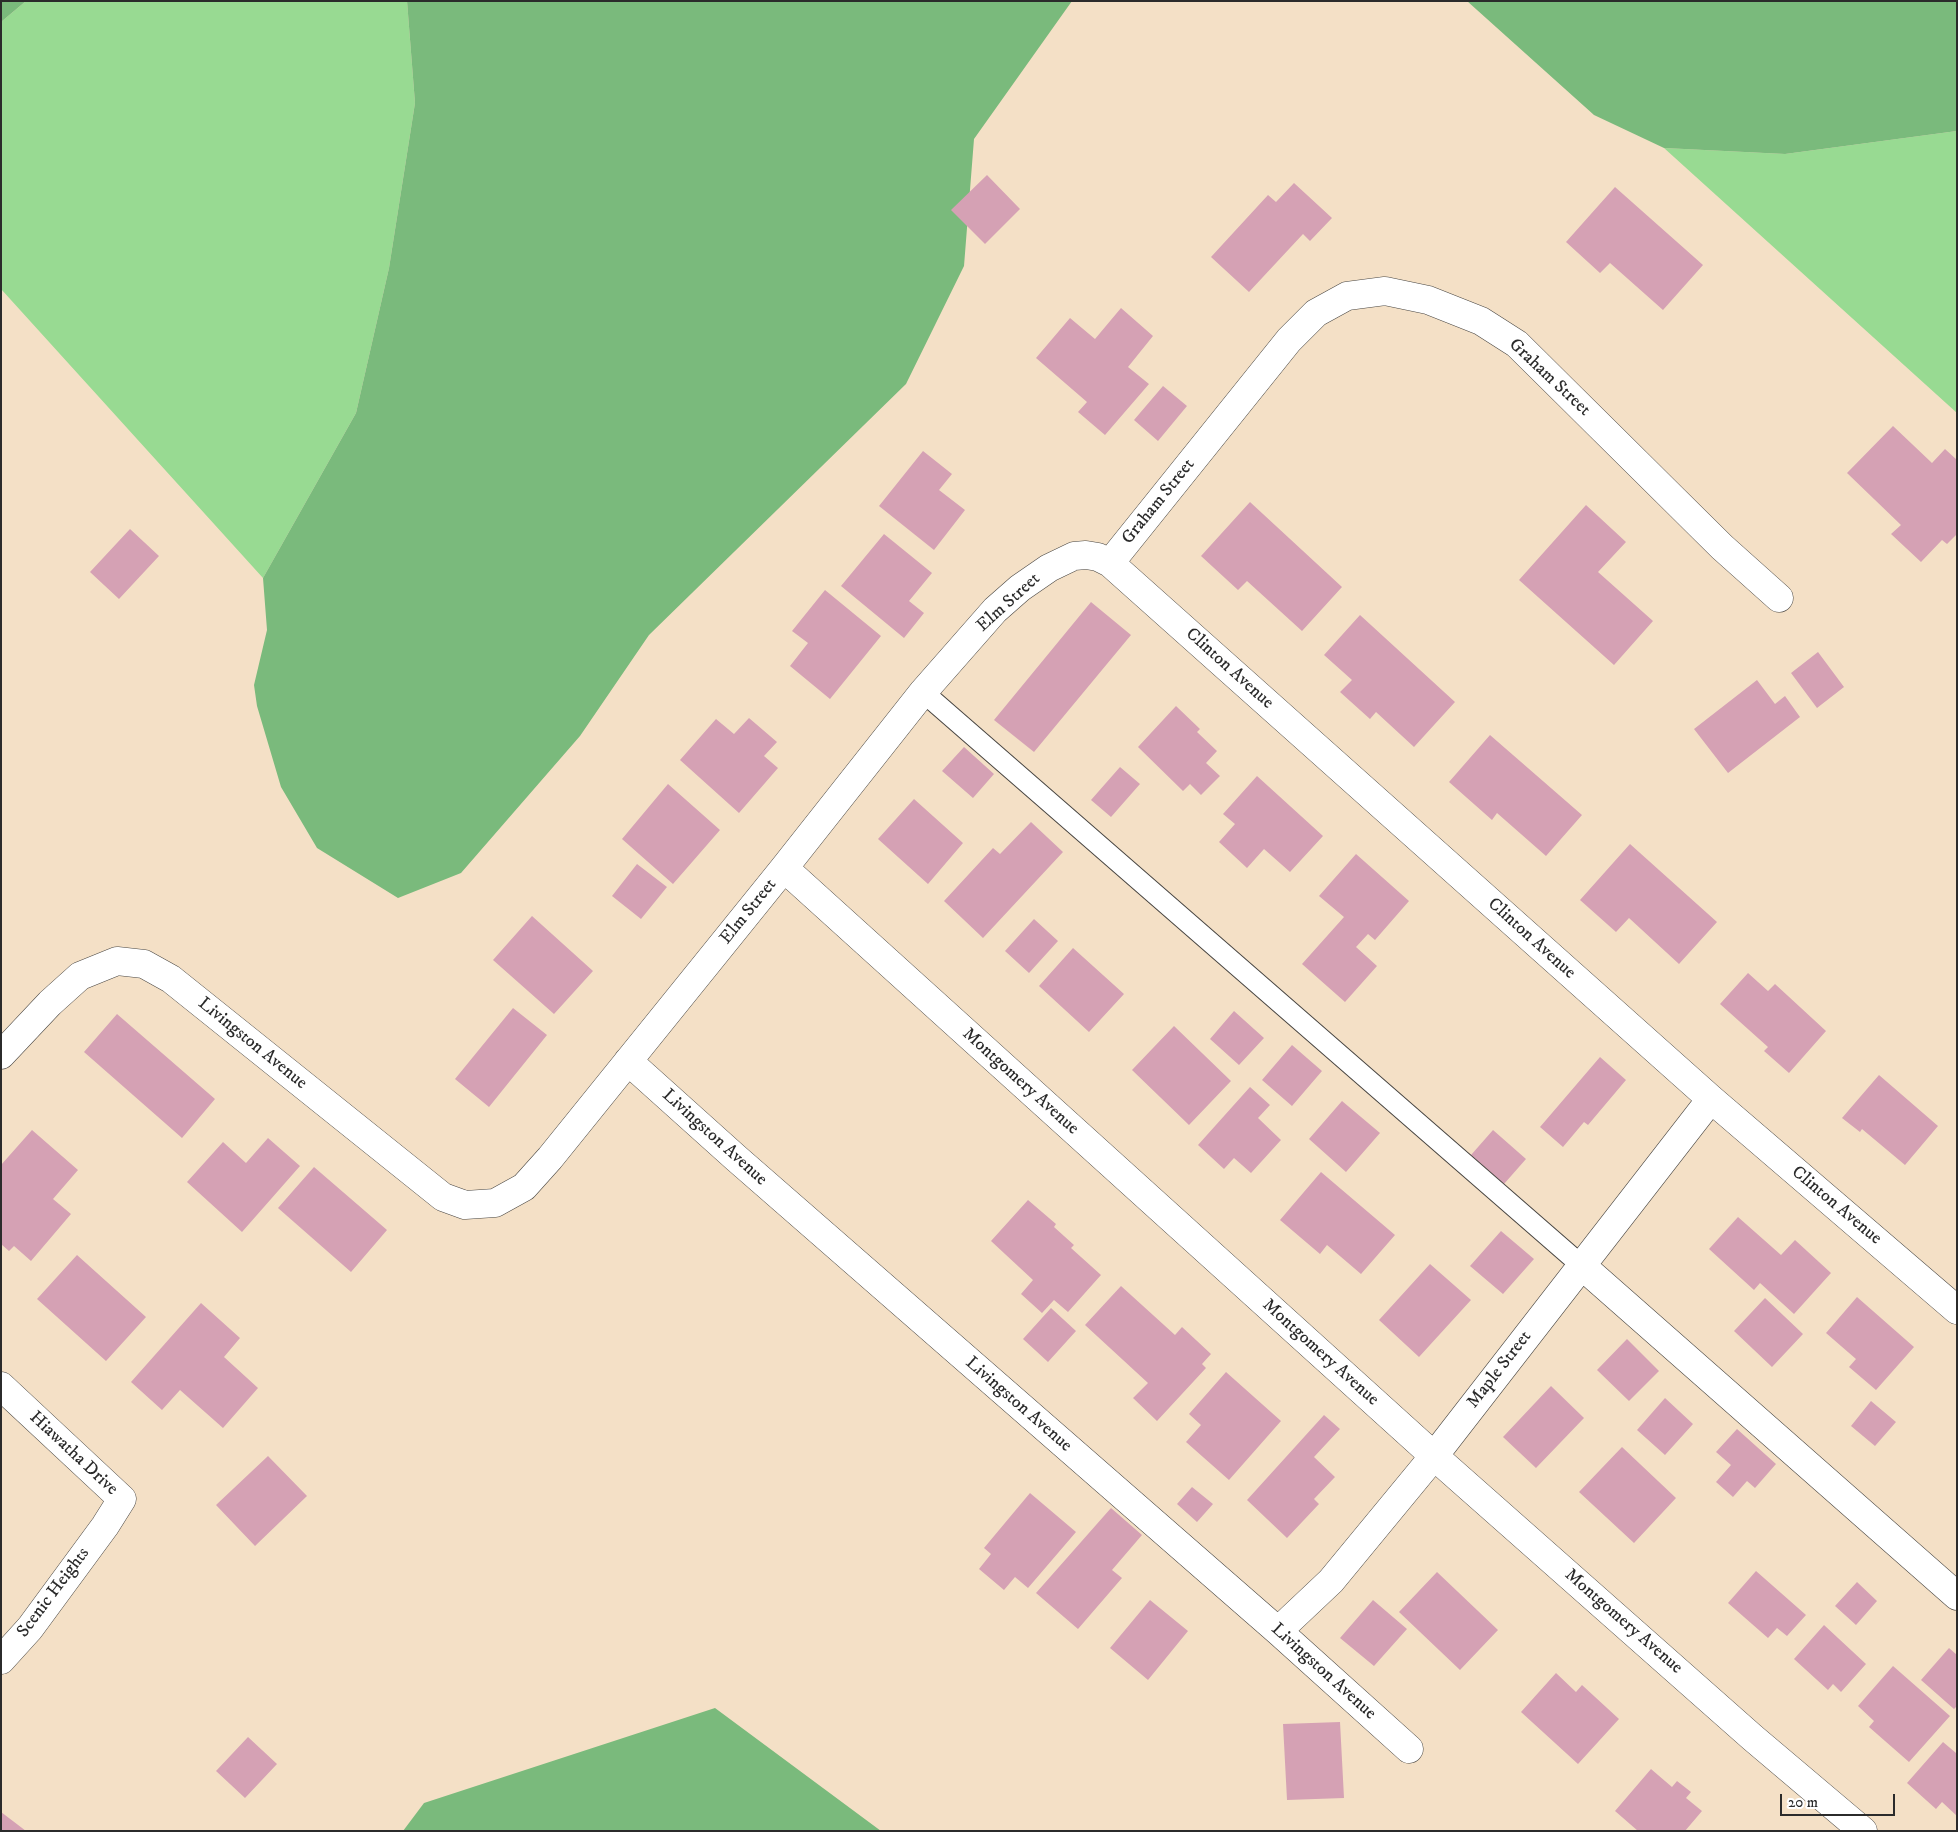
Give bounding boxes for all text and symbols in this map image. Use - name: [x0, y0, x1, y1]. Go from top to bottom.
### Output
- street label: Graham Street: [1504, 335, 1594, 421]
- street label: Graham Street: [1118, 455, 1200, 549]
- street label: Elm Street: [973, 569, 1045, 637]
- street label: Clinton Avenue: [1181, 624, 1277, 714]
- street label: Elm Street: [716, 875, 782, 949]
- street label: Clinton Avenue: [1483, 894, 1579, 984]
- street label: Livingston Avenue: [193, 993, 311, 1095]
- street label: Montgomery Avenue: [957, 1024, 1083, 1140]
- street label: Livingston Avenue: [657, 1085, 771, 1191]
- street label: Clinton Avenue: [1787, 1162, 1885, 1250]
- street label: Montgomery Avenue: [1257, 1295, 1383, 1411]
- street label: Maple Street: [1463, 1327, 1537, 1413]
- street label: Livingston Avenue: [960, 1353, 1076, 1457]
- street label: Hiawatha Drive: [24, 1407, 122, 1501]
- street label: Scenic Heights: [13, 1544, 95, 1642]
- street label: Montgomery Avenue: [1560, 1565, 1686, 1679]
- street label: Livingston Avenue: [1266, 1619, 1380, 1725]
- scale bar: [1783, 1784, 1898, 1816]
- text: 20 m: [1788, 1793, 1818, 1812]

